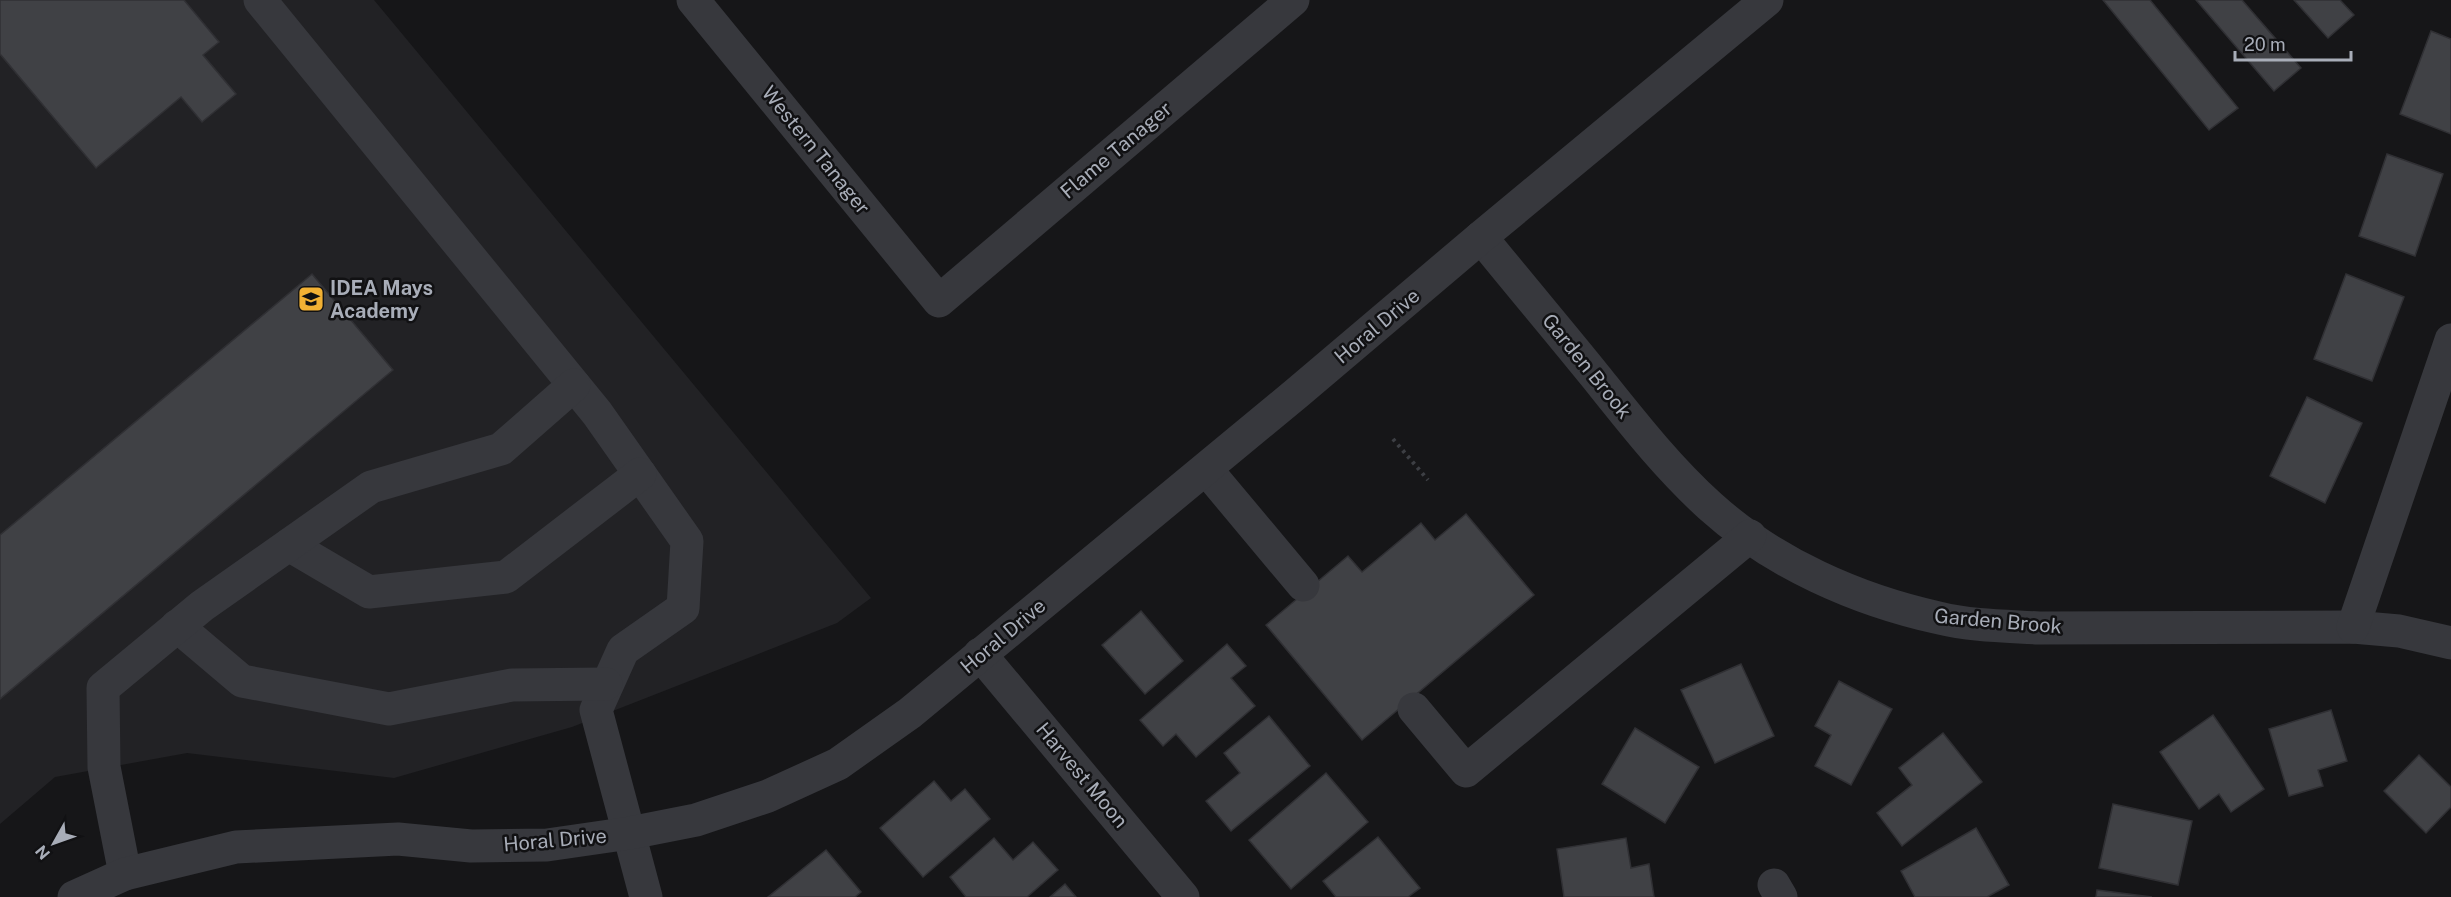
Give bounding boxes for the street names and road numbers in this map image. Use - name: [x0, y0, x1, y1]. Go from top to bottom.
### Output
- street label: Western Tanager: [757, 81, 875, 219]
- street label: Flame Tanager: [1055, 96, 1177, 203]
- street label: Horal Drive: [1330, 283, 1424, 369]
- street label: Garden Brook: [1537, 309, 1637, 423]
- street label: Horal Drive: [956, 593, 1050, 679]
- street label: Garden Brook: [1933, 603, 2063, 639]
- street label: Harvest Moon: [1031, 718, 1133, 832]
- street label: Horal Drive: [502, 824, 608, 856]

